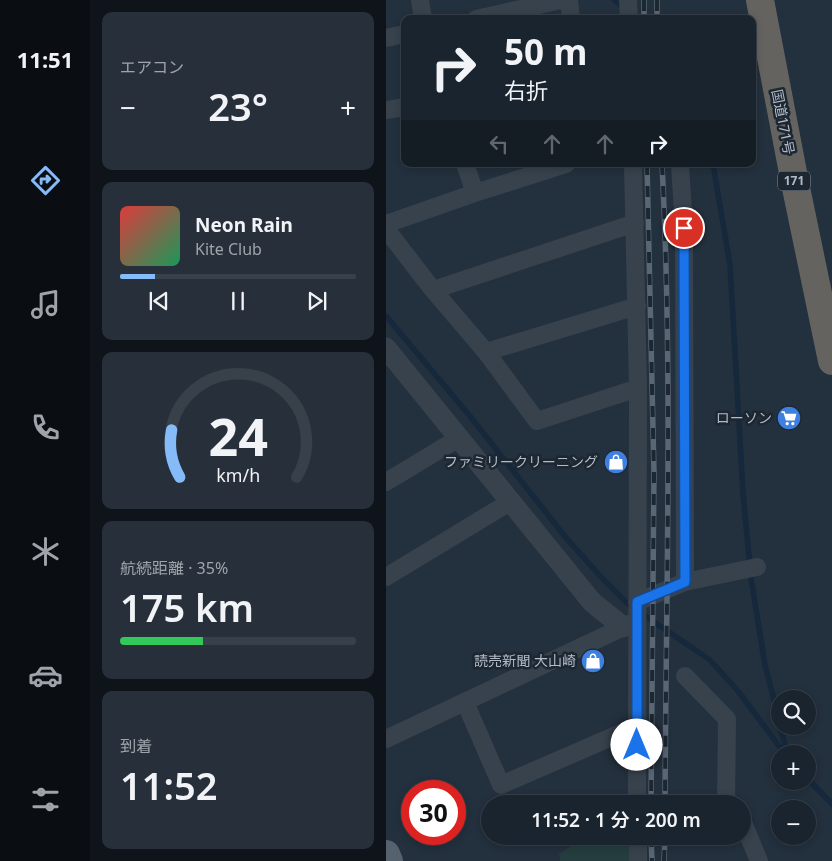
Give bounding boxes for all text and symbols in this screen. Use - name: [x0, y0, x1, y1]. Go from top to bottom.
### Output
- text: 50 m: [504, 28, 587, 75]
- icon: right: [421, 35, 486, 100]
- text: 11:51: [17, 44, 73, 74]
- text: エアコン: [120, 56, 184, 78]
- text: 右折: [504, 75, 548, 105]
- text: 23°: [208, 80, 268, 132]
- text: −: [120, 88, 136, 126]
- text: +: [340, 88, 356, 126]
- street label: 国道171号: [768, 88, 799, 156]
- icon: left: [485, 130, 513, 158]
- icon: ahead: [538, 130, 566, 158]
- icon: ahead: [591, 130, 619, 158]
- icon: right: [644, 130, 672, 158]
- icon: directions: [28, 163, 63, 198]
- road number: 171: [778, 172, 810, 190]
- pin: [663, 207, 705, 249]
- text: Neon Rain: [195, 212, 293, 238]
- icon: arrive: [670, 214, 698, 242]
- text: Kite Club: [195, 238, 262, 260]
- icon: music: [28, 287, 63, 322]
- icon: previous: [145, 287, 173, 315]
- icon: pause: [224, 287, 252, 315]
- icon: next: [303, 287, 331, 315]
- text: 24: [208, 400, 268, 471]
- supermarket icon: ローソン: [776, 405, 802, 431]
- place label: ローソン: [716, 408, 772, 427]
- icon: phone: [28, 410, 63, 445]
- shop icon: ファミリークリーニング: [603, 449, 629, 475]
- place label: ファミリークリーニング: [444, 452, 598, 471]
- text: km/h: [216, 463, 260, 487]
- icon: climate: [28, 534, 63, 569]
- text: 航続距離 · 35%: [120, 557, 228, 579]
- text: 175 km: [120, 581, 254, 633]
- shop icon: 読売新聞 大山崎: [580, 648, 606, 674]
- place label: 読売新聞 大山崎: [474, 651, 576, 670]
- icon: car: [28, 658, 63, 693]
- map controls: [771, 690, 816, 845]
- button: search: [771, 690, 816, 735]
- position arrow: [610, 718, 662, 770]
- text: 到着: [120, 735, 152, 757]
- button: +: [771, 745, 816, 790]
- text: 11:52: [120, 759, 217, 811]
- speed limit sign: 30: [401, 780, 466, 845]
- icon: filters: [28, 782, 63, 817]
- button: −: [771, 800, 816, 845]
- text: 11:52 · 1 分 · 200 m: [531, 807, 701, 833]

